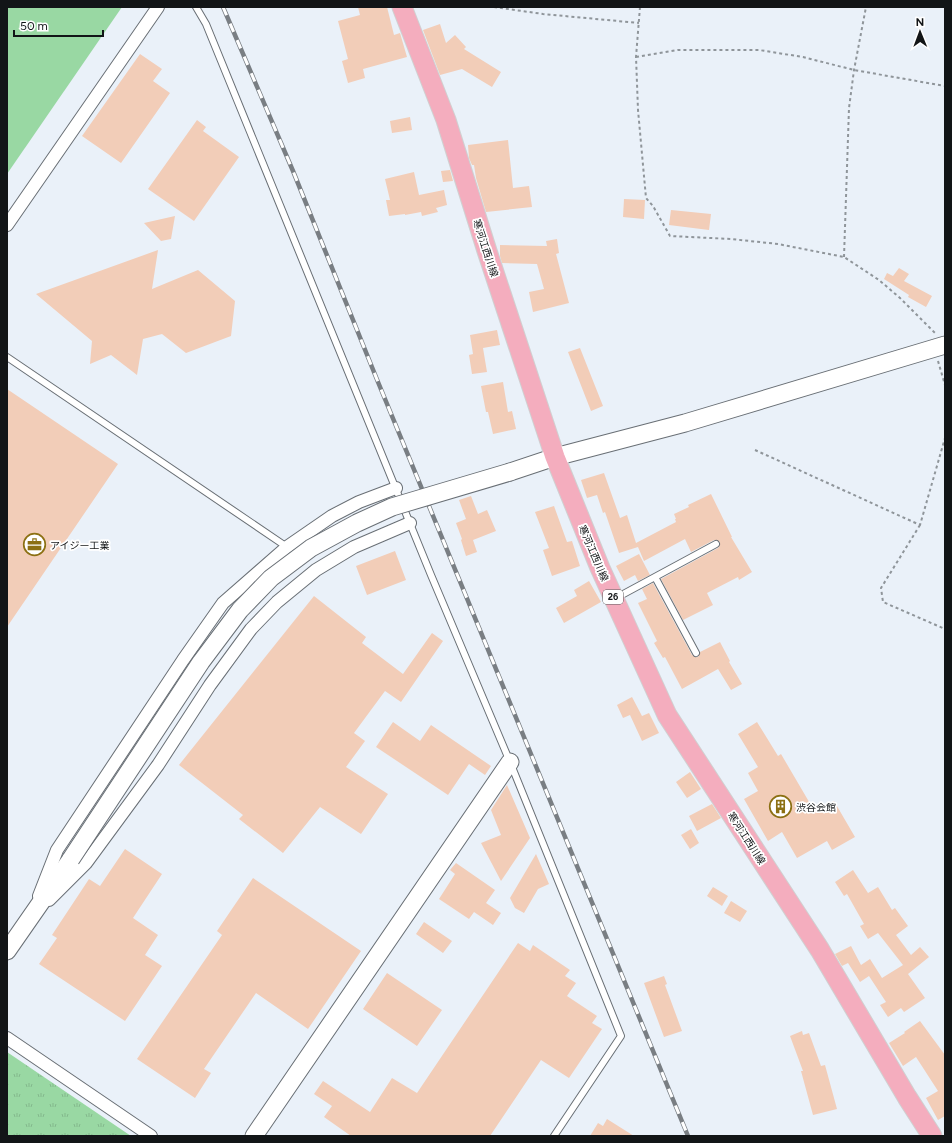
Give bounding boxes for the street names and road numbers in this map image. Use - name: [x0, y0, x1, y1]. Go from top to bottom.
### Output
- street label: 寒河江西川線: [470, 218, 501, 279]
- street label: 寒河江西川線: [576, 523, 611, 583]
- road number: 26: [603, 590, 623, 604]
- street label: 寒河江西川線: [725, 810, 768, 867]

